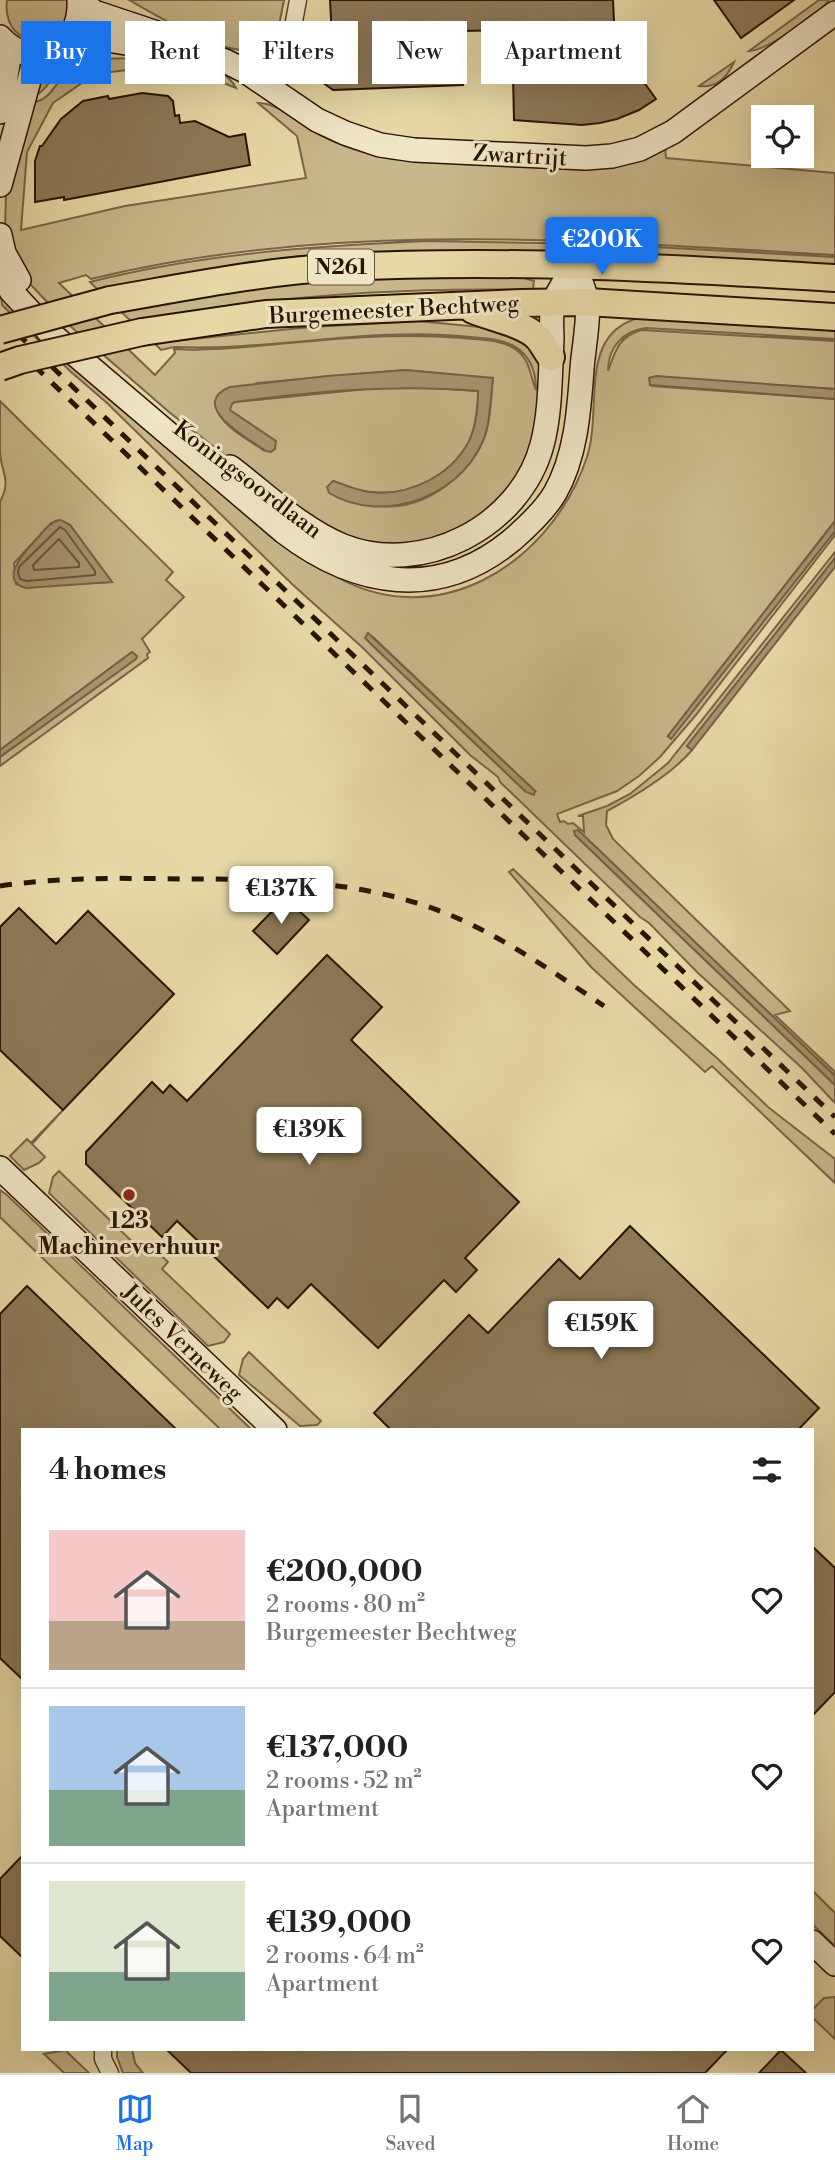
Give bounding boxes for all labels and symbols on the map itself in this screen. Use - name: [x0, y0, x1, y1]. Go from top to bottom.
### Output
- street label: Zwartrijt: [472, 140, 568, 172]
- pin: €200K: [553, 218, 651, 277]
- road number: N261: [308, 250, 374, 284]
- street label: Burgemeester Bechtweg: [267, 289, 520, 331]
- street label: Koningsoordlaan: [168, 415, 328, 545]
- pin: €137K: [232, 866, 330, 926]
- pin: €139K: [260, 1108, 358, 1167]
- marker: 123 Machineverhuur: [121, 1187, 137, 1203]
- place label: 123 Machineverhuur: [38, 1207, 220, 1261]
- street label: Jules Verneweg: [115, 1277, 249, 1407]
- pin: €159K: [552, 1302, 650, 1361]

